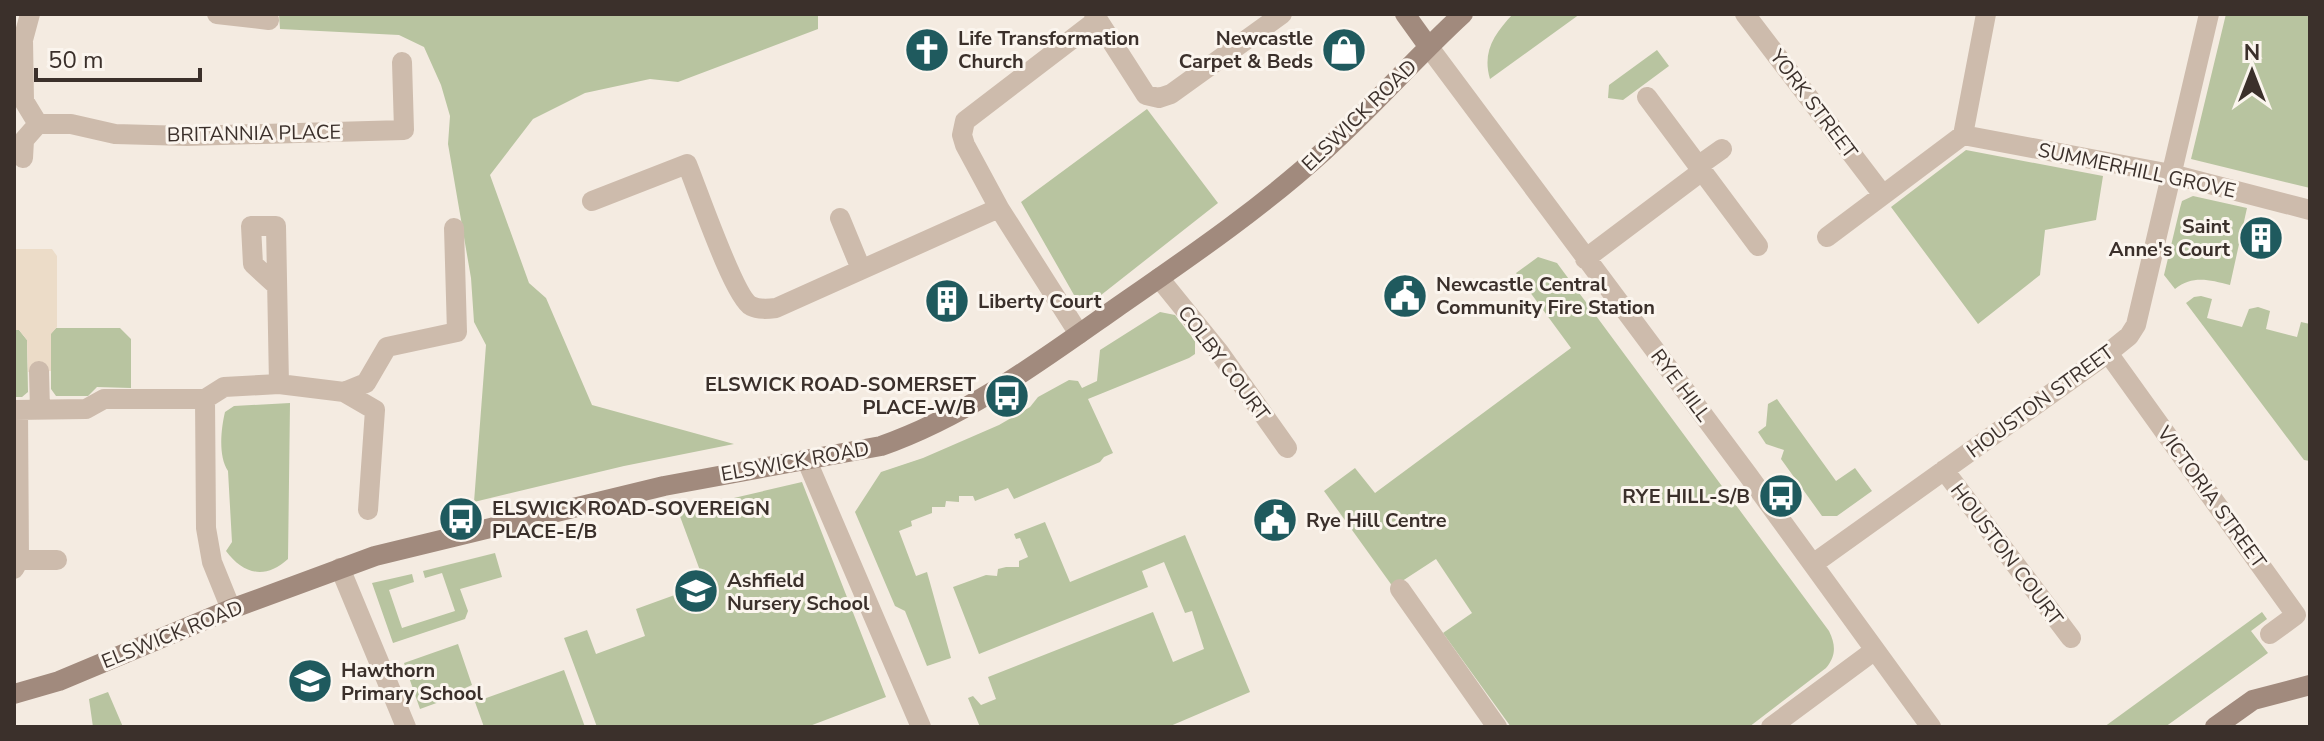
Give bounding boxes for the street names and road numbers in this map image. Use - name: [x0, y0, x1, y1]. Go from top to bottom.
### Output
- street label: YORK STREET: [1763, 43, 1863, 164]
- street label: ELSWICK ROAD: [1296, 53, 1423, 177]
- street label: BRITANNIA PLACE: [167, 118, 341, 149]
- street label: SUMMERHILL GROVE: [2036, 136, 2238, 205]
- street label: COLBY COURT: [1171, 300, 1276, 426]
- street label: HOUSTON STREET: [1961, 339, 2119, 464]
- street label: RYE HILL: [1644, 343, 1717, 427]
- street label: VICTORIA STREET: [2150, 420, 2272, 574]
- street label: ELSWICK ROAD: [719, 435, 871, 488]
- street label: HOUSTON COURT: [1944, 478, 2069, 631]
- street label: ELSWICK ROAD: [97, 594, 247, 675]

